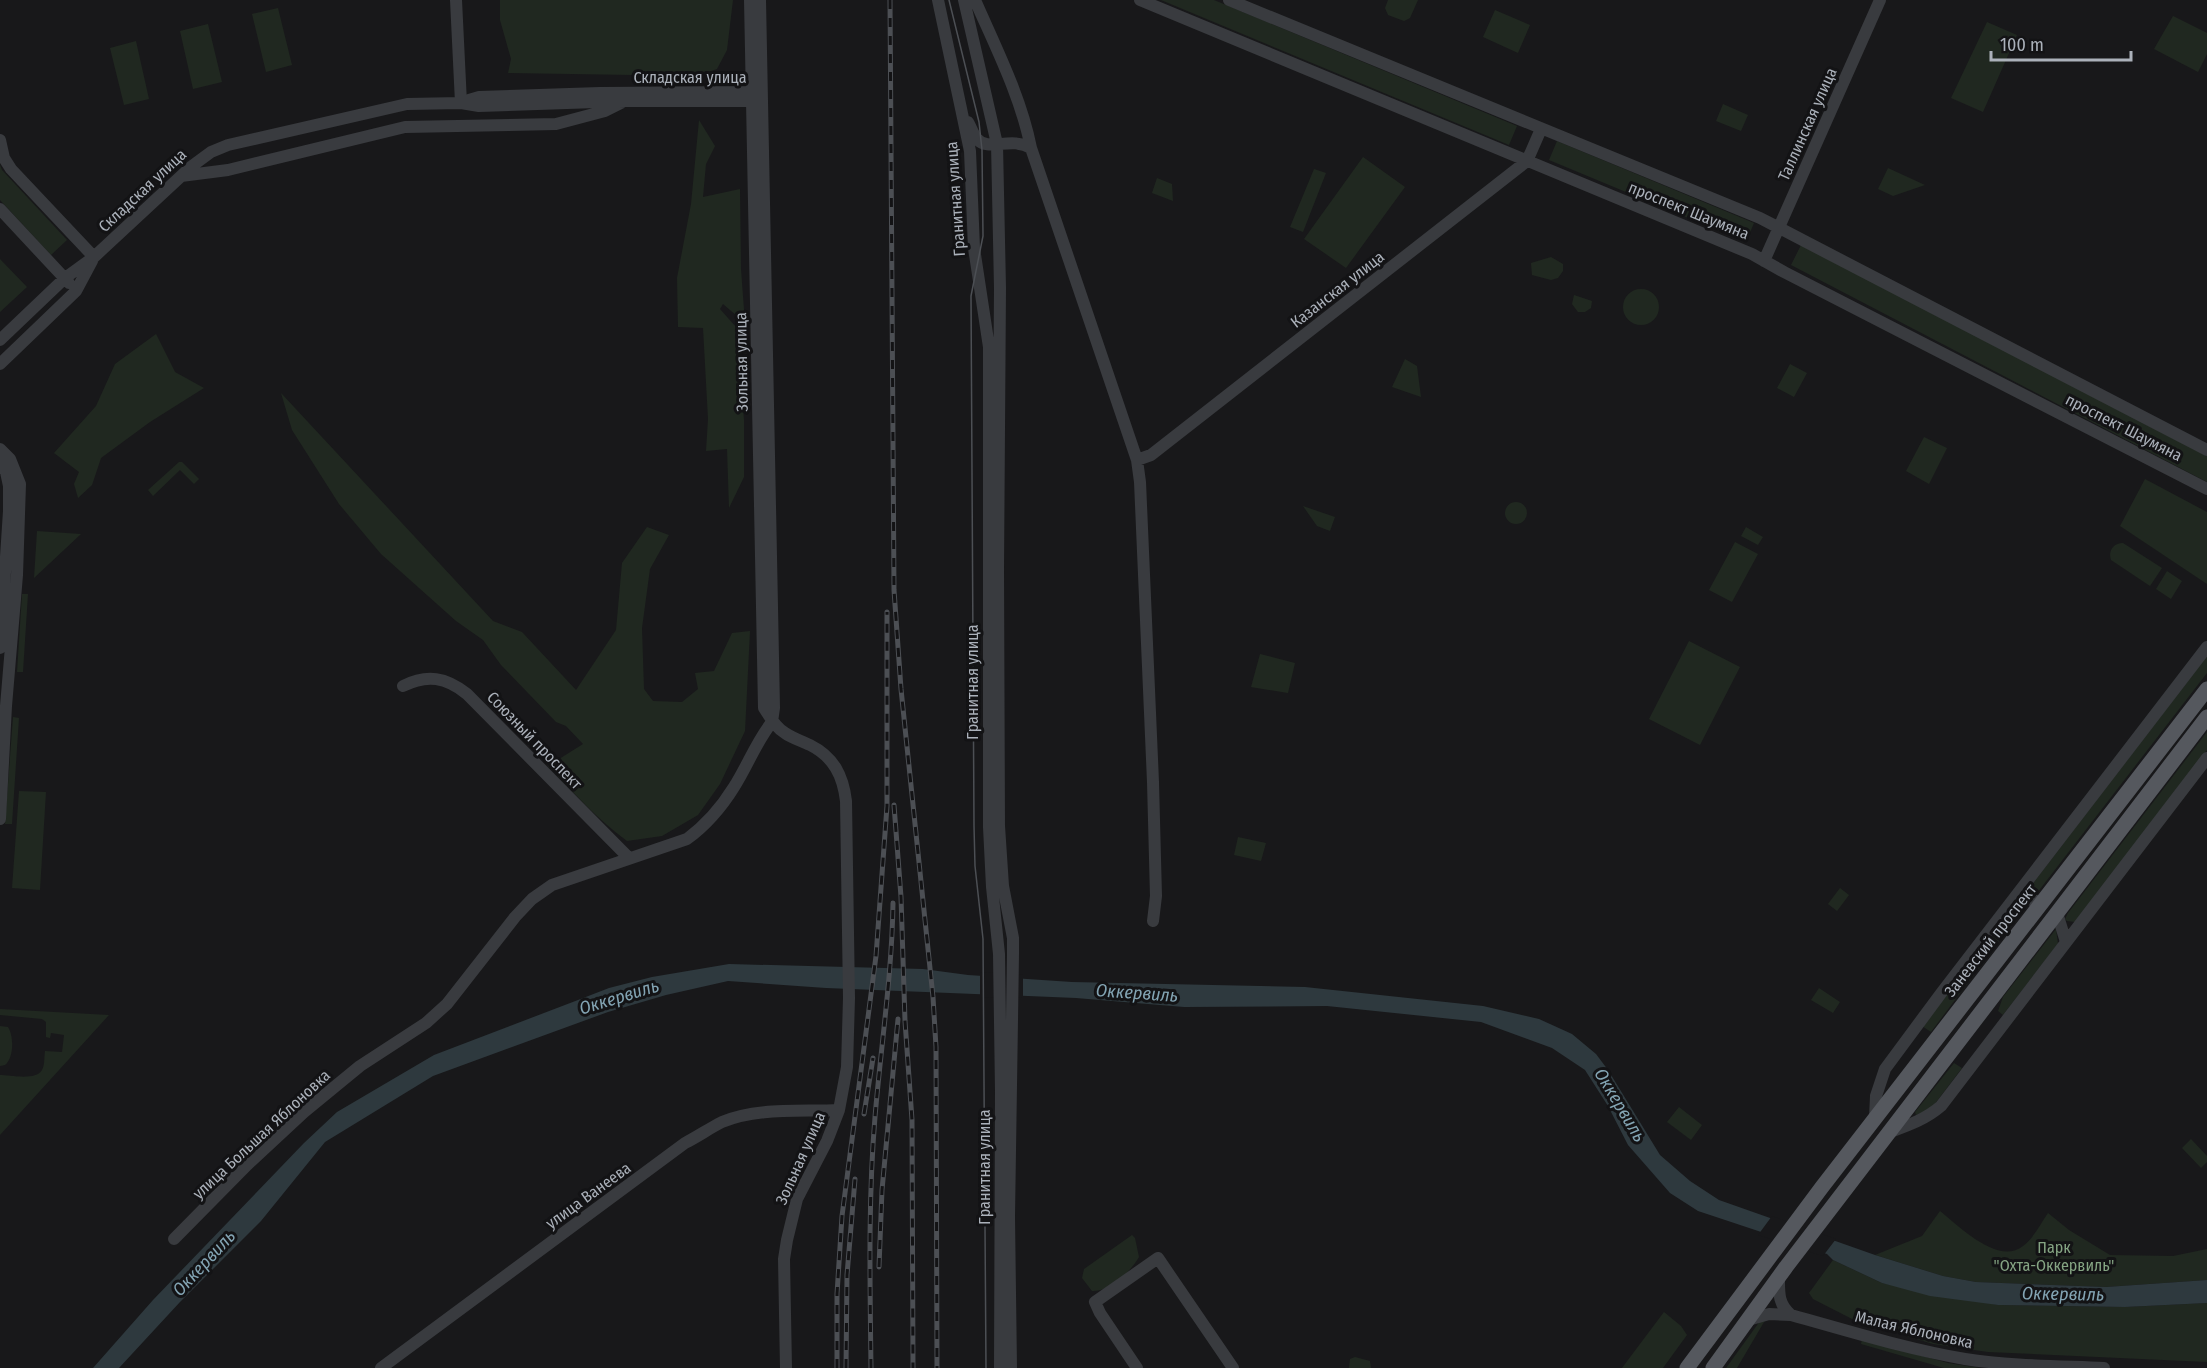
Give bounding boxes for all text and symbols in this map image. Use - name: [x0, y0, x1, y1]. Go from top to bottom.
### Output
- scale bar: [1991, 24, 2130, 62]
- text: 100 m: [2000, 34, 2044, 56]
- street label: Таллинская улица: [1774, 65, 1841, 184]
- street label: Складская улица: [633, 68, 747, 87]
- street label: Гранитная улица: [942, 141, 969, 257]
- street label: Складская улица: [94, 145, 190, 236]
- street label: проспект Шаумяна: [1626, 178, 1752, 243]
- street label: Казанская улица: [1287, 247, 1388, 332]
- street label: Зольная улица: [731, 312, 752, 412]
- street label: проспект Шаумяна: [2062, 390, 2185, 465]
- street label: Гранитная улица: [963, 624, 982, 740]
- street label: Союзный проспект: [483, 688, 586, 794]
- street label: Заневский проспект: [1940, 880, 2041, 1000]
- water label: Оккервиль: [577, 974, 661, 1020]
- water label: Оккервиль: [1095, 979, 1179, 1007]
- water label: Оккервиль: [1589, 1064, 1651, 1146]
- street label: улица Большая Яблоновка: [189, 1066, 334, 1203]
- street label: Зольная улица: [772, 1109, 829, 1208]
- street label: Гранитная улица: [975, 1109, 994, 1225]
- street label: улица Ванеева: [542, 1158, 635, 1233]
- water label: Оккервиль: [168, 1225, 240, 1301]
- park label: Парк "Охта-Оккервиль": [1994, 1238, 2114, 1275]
- water label: Оккервиль: [2022, 1282, 2104, 1306]
- street label: Малая Яблоновка: [1853, 1307, 1975, 1352]

